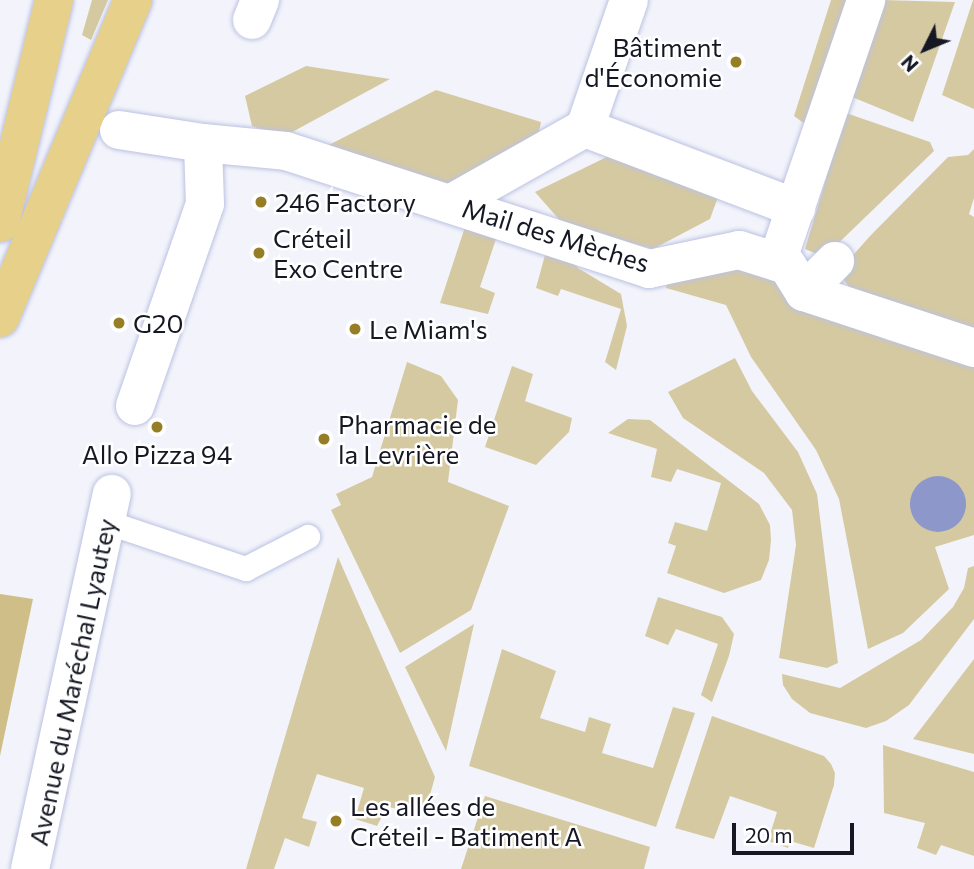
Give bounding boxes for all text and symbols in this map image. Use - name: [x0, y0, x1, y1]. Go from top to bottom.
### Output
- north arrow: [890, 14, 960, 84]
- place label: Bâtiment d'Économie: [584, 31, 722, 92]
- text: N: [896, 51, 923, 77]
- marker: Bâtiment d'Économie: [728, 54, 744, 70]
- place label: 246 Factory: [275, 186, 416, 218]
- street label: Mail des Mèches: [459, 192, 653, 278]
- marker: 246 Factory: [253, 194, 269, 210]
- place label: Créteil Exo Centre: [273, 222, 403, 284]
- marker: Créteil Exo Centre: [251, 245, 267, 261]
- place label: G20: [133, 307, 183, 339]
- place label: Le Miam's: [369, 313, 488, 345]
- marker: G20: [111, 315, 127, 331]
- marker: Le Miam's: [347, 321, 363, 337]
- place label: Pharmacie de la Levrière: [338, 408, 496, 470]
- marker: Allo Pizza 94: [149, 419, 165, 435]
- marker: Pharmacie de la Levrière: [316, 431, 332, 447]
- place label: Allo Pizza 94: [82, 438, 232, 470]
- street label: Avenue du Maréchal Lyautey: [22, 516, 122, 848]
- place label: Les allées de Créteil - Batiment A: [350, 790, 582, 852]
- scale bar: [736, 810, 858, 854]
- marker: Les allées de Créteil - Batiment A: [328, 813, 344, 829]
- text: 20 m: [745, 822, 793, 847]

